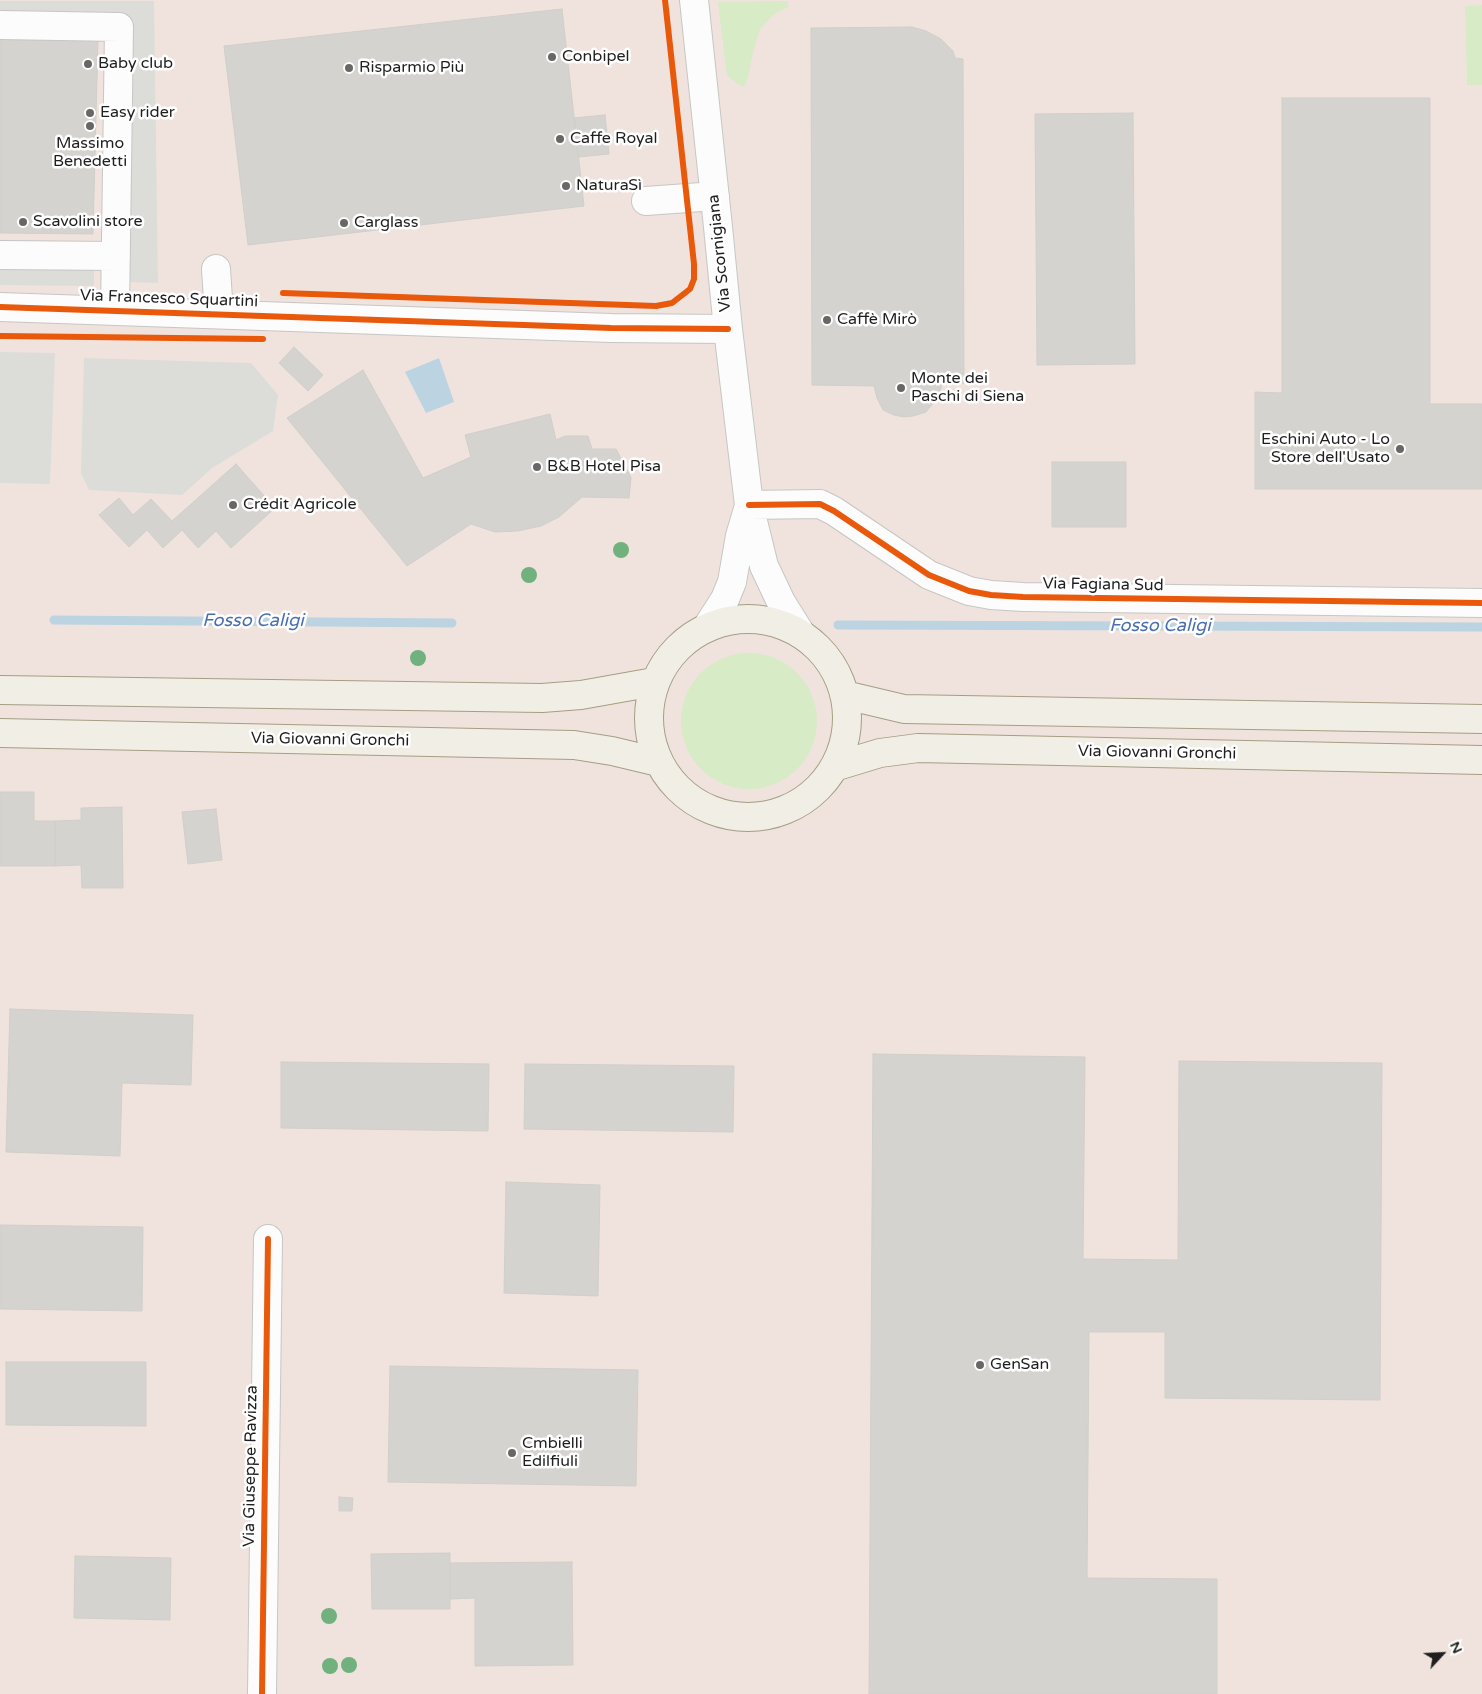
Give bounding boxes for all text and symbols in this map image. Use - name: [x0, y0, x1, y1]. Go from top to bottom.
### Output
- place label: Conbipel: [562, 47, 630, 67]
- marker: Conbipel: [546, 51, 558, 63]
- place label: Baby club: [98, 54, 173, 74]
- marker: Baby club: [82, 58, 94, 70]
- place label: Risparmio Più: [359, 58, 464, 78]
- marker: Risparmio Più: [343, 62, 355, 74]
- place label: Easy rider: [100, 103, 175, 123]
- marker: Easy rider: [84, 107, 96, 119]
- marker: Massimo Benedetti: [84, 120, 96, 132]
- place label: Caffe Royal: [570, 129, 658, 149]
- marker: Caffe Royal: [554, 133, 566, 145]
- place label: Massimo Benedetti: [53, 134, 127, 172]
- place label: NaturaSì: [576, 176, 642, 196]
- marker: NaturaSì: [560, 180, 572, 192]
- street label: Via Scornigiana: [704, 193, 736, 313]
- place label: Scavolini store: [33, 212, 142, 232]
- place label: Carglass: [354, 213, 418, 233]
- marker: Scavolini store: [17, 216, 29, 228]
- marker: Carglass: [338, 217, 350, 229]
- street label: Via Francesco Squartini: [80, 286, 258, 312]
- place label: Caffè Mirò: [837, 310, 917, 330]
- marker: Caffè Mirò: [821, 314, 833, 326]
- place label: Monte dei Paschi di Siena: [911, 369, 1024, 407]
- marker: Monte dei Paschi di Siena: [895, 382, 907, 394]
- place label: Eschini Auto - Lo Store dell'Usato: [1261, 430, 1390, 468]
- marker: Eschini Auto - Lo Store dell'Usato: [1394, 443, 1406, 455]
- place label: B&B Hotel Pisa: [547, 457, 661, 477]
- marker: B&B Hotel Pisa: [531, 461, 543, 473]
- place label: Crédit Agricole: [243, 495, 356, 515]
- marker: Crédit Agricole: [227, 499, 239, 511]
- street label: Via Fagiana Sud: [1042, 574, 1164, 596]
- water label: Fosso Caligi: [202, 610, 304, 632]
- water label: Fosso Caligi: [1109, 615, 1211, 637]
- street label: Via Giovanni Gronchi: [251, 729, 409, 751]
- street label: Via Giovanni Gronchi: [1078, 742, 1236, 764]
- place label: GenSan: [990, 1355, 1049, 1375]
- marker: GenSan: [974, 1359, 986, 1371]
- street label: Via Giuseppe Ravizza: [240, 1385, 262, 1547]
- place label: Cmbielli Edilfiuli: [522, 1434, 583, 1472]
- marker: Cmbielli Edilfiuli: [506, 1447, 518, 1459]
- north arrow: [1417, 1629, 1467, 1679]
- text: N: [1446, 1639, 1466, 1656]

